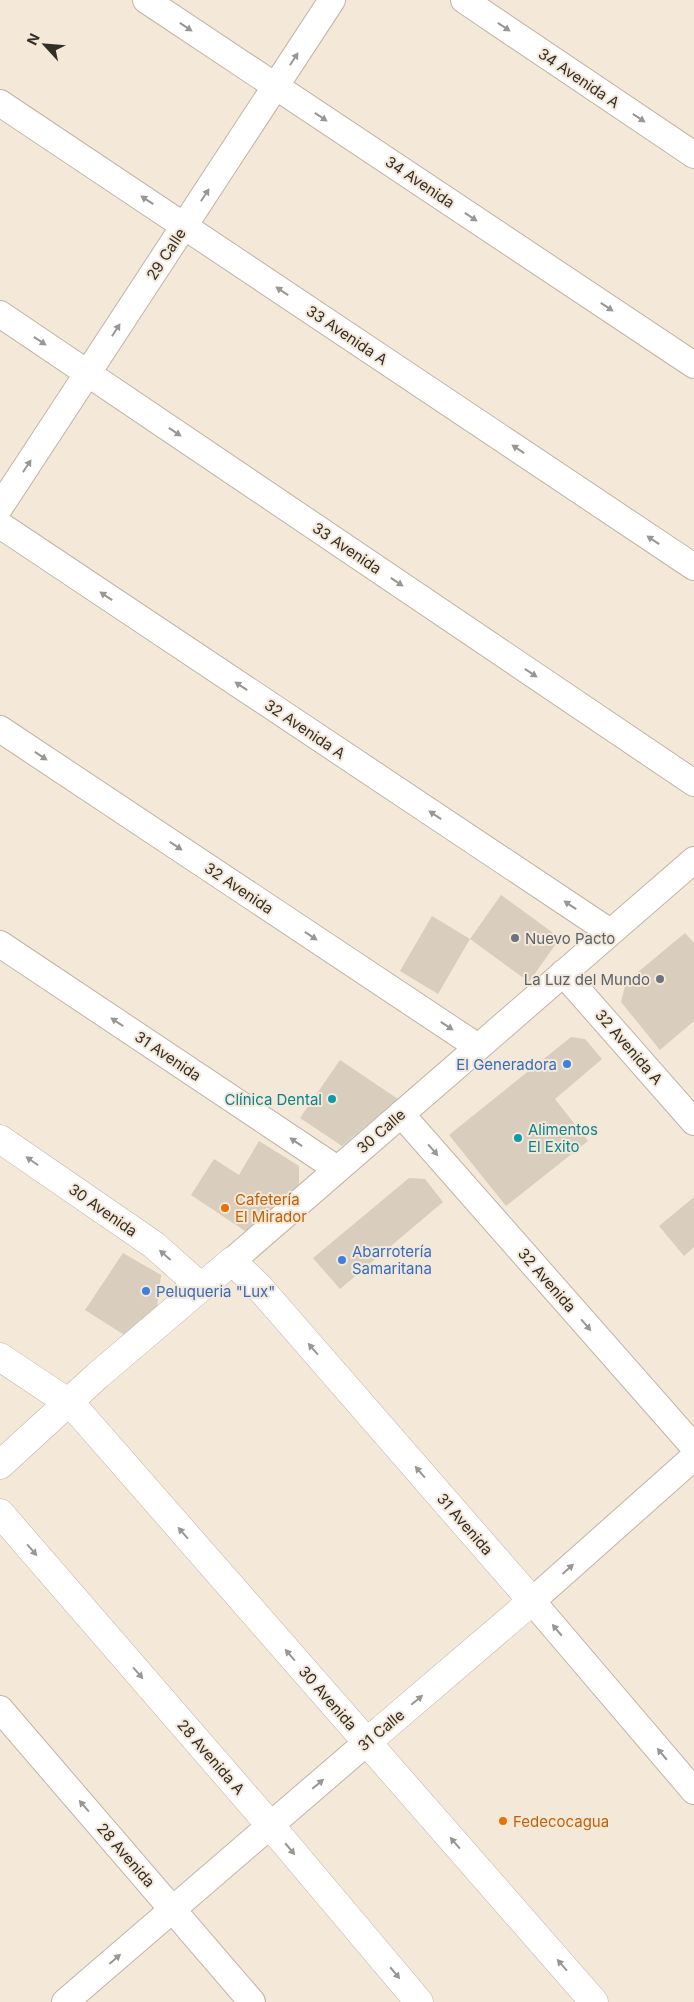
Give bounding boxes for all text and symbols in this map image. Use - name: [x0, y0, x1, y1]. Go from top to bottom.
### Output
- north arrow: [20, 20, 70, 70]
- one-way arrow: [179, 22, 193, 32]
- one-way arrow: [497, 22, 511, 32]
- text: N: [23, 31, 43, 48]
- street label: 34 Avenida A: [535, 44, 623, 112]
- one-way arrow: [289, 52, 299, 65]
- one-way arrow: [315, 112, 328, 122]
- one-way arrow: [632, 113, 646, 123]
- street label: 34 Avenida: [382, 152, 458, 212]
- one-way arrow: [200, 188, 210, 201]
- one-way arrow: [140, 196, 153, 205]
- one-way arrow: [465, 212, 478, 222]
- street label: 29 Calle: [142, 224, 190, 284]
- one-way arrow: [275, 286, 288, 295]
- street label: 33 Avenida A: [303, 301, 391, 369]
- one-way arrow: [600, 302, 613, 311]
- one-way arrow: [111, 324, 121, 337]
- one-way arrow: [34, 336, 47, 346]
- one-way arrow: [168, 427, 182, 437]
- one-way arrow: [512, 444, 525, 454]
- one-way arrow: [22, 460, 32, 473]
- street label: 33 Avenida: [309, 518, 385, 578]
- one-way arrow: [647, 535, 660, 545]
- one-way arrow: [390, 577, 403, 587]
- one-way arrow: [99, 591, 113, 601]
- one-way arrow: [525, 668, 538, 678]
- one-way arrow: [234, 681, 248, 691]
- street label: 32 Avenida A: [261, 695, 349, 763]
- one-way arrow: [34, 751, 47, 761]
- one-way arrow: [428, 810, 441, 820]
- one-way arrow: [169, 841, 183, 851]
- street label: 32 Avenida: [201, 858, 277, 918]
- one-way arrow: [563, 900, 576, 910]
- place label: Nuevo Pacto: [525, 929, 615, 948]
- one-way arrow: [305, 931, 318, 941]
- marker: Nuevo Pacto: [509, 932, 521, 944]
- place label: La Luz del Mundo: [524, 970, 650, 989]
- marker: La Luz del Mundo: [654, 973, 666, 985]
- street label: 32 Avenida A: [591, 1005, 667, 1089]
- one-way arrow: [111, 1018, 124, 1027]
- one-way arrow: [440, 1021, 453, 1031]
- street label: 31 Avenida: [131, 1027, 205, 1085]
- place label: El Generadora: [456, 1055, 557, 1074]
- marker: El Generadora: [561, 1058, 573, 1070]
- place label: Clínica Dental: [224, 1090, 322, 1109]
- marker: Clínica Dental: [326, 1093, 338, 1105]
- street label: 30 Calle: [353, 1105, 409, 1157]
- place label: Alimentos El Exito: [528, 1120, 598, 1156]
- marker: Alimentos El Exito: [512, 1132, 524, 1144]
- one-way arrow: [290, 1137, 303, 1146]
- one-way arrow: [427, 1144, 438, 1157]
- one-way arrow: [25, 1156, 39, 1166]
- street label: 30 Avenida: [65, 1179, 141, 1241]
- place label: Cafetería El Mirador: [235, 1190, 307, 1226]
- marker: Cafetería El Mirador: [219, 1202, 231, 1214]
- place label: Abarrotería Samaritana: [352, 1242, 432, 1278]
- street label: 32 Avenida: [514, 1244, 580, 1316]
- one-way arrow: [159, 1249, 171, 1261]
- marker: Abarrotería Samaritana: [336, 1254, 348, 1266]
- place label: Peluqueria "Lux": [156, 1282, 275, 1301]
- marker: Peluqueria "Lux": [140, 1285, 152, 1297]
- one-way arrow: [580, 1318, 592, 1330]
- one-way arrow: [307, 1344, 319, 1356]
- one-way arrow: [414, 1466, 425, 1479]
- street label: 31 Avenida: [433, 1489, 497, 1559]
- one-way arrow: [178, 1526, 189, 1539]
- one-way arrow: [26, 1544, 38, 1556]
- one-way arrow: [562, 1563, 574, 1575]
- one-way arrow: [551, 1624, 562, 1637]
- one-way arrow: [284, 1650, 296, 1662]
- street label: 30 Avenida: [295, 1662, 361, 1734]
- one-way arrow: [133, 1666, 144, 1679]
- one-way arrow: [410, 1694, 423, 1705]
- street label: 31 Calle: [354, 1705, 408, 1755]
- street label: 28 Avenida A: [173, 1715, 249, 1799]
- one-way arrow: [657, 1747, 668, 1760]
- one-way arrow: [311, 1778, 324, 1789]
- one-way arrow: [78, 1799, 89, 1812]
- place label: Fedecocagua: [513, 1812, 609, 1831]
- marker: Fedecocagua: [497, 1815, 509, 1827]
- street label: 28 Avenida: [93, 1819, 159, 1891]
- one-way arrow: [449, 1837, 460, 1850]
- one-way arrow: [285, 1842, 296, 1855]
- one-way arrow: [109, 1953, 122, 1964]
- one-way arrow: [556, 1960, 568, 1972]
- one-way arrow: [389, 1967, 401, 1979]

